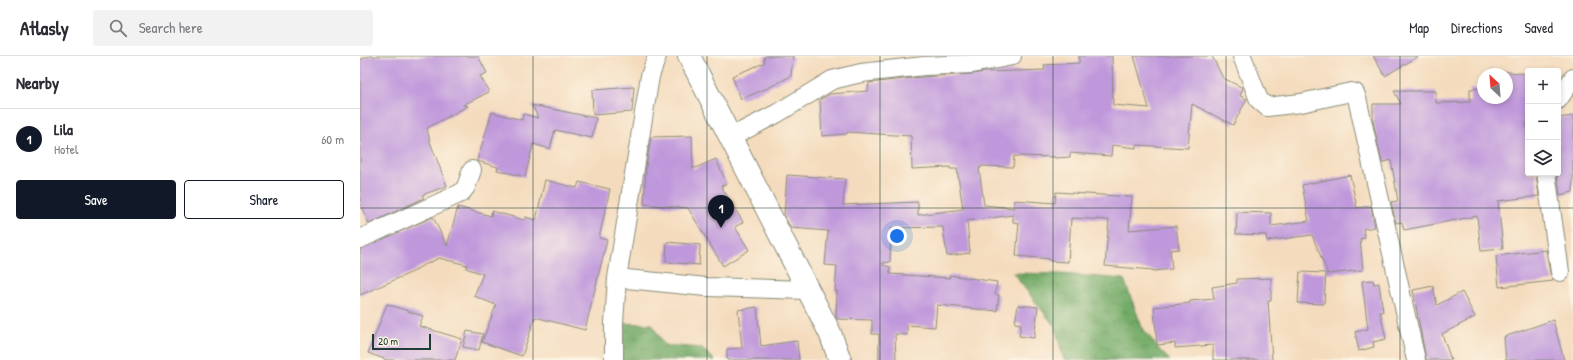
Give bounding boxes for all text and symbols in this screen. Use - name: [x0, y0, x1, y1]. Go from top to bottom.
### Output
- search box: [93, 10, 373, 46]
- text: Atlasly: [20, 15, 69, 41]
- icon: search: [107, 17, 129, 39]
- text: Search here: [139, 17, 203, 38]
- text: Map: [1409, 18, 1429, 37]
- text: Directions: [1451, 18, 1502, 37]
- text: Saved: [1524, 18, 1553, 37]
- north arrow: [1477, 68, 1513, 104]
- map controls: [1525, 68, 1561, 176]
- button: +: [1525, 68, 1561, 104]
- text: Nearby: [16, 71, 59, 94]
- button: −: [1525, 104, 1561, 140]
- text: Lila: [54, 119, 73, 140]
- text: 1: [27, 130, 31, 148]
- text: 60 m: [321, 130, 344, 148]
- text: Hotel: [54, 140, 78, 158]
- button: layers: [1525, 140, 1561, 176]
- button: Save: [16, 180, 176, 219]
- button: Share: [184, 180, 344, 219]
- pin: 1: [708, 195, 734, 228]
- your location: [887, 226, 907, 246]
- scale bar: [372, 332, 431, 351]
- text: 20 m: [378, 334, 398, 348]

